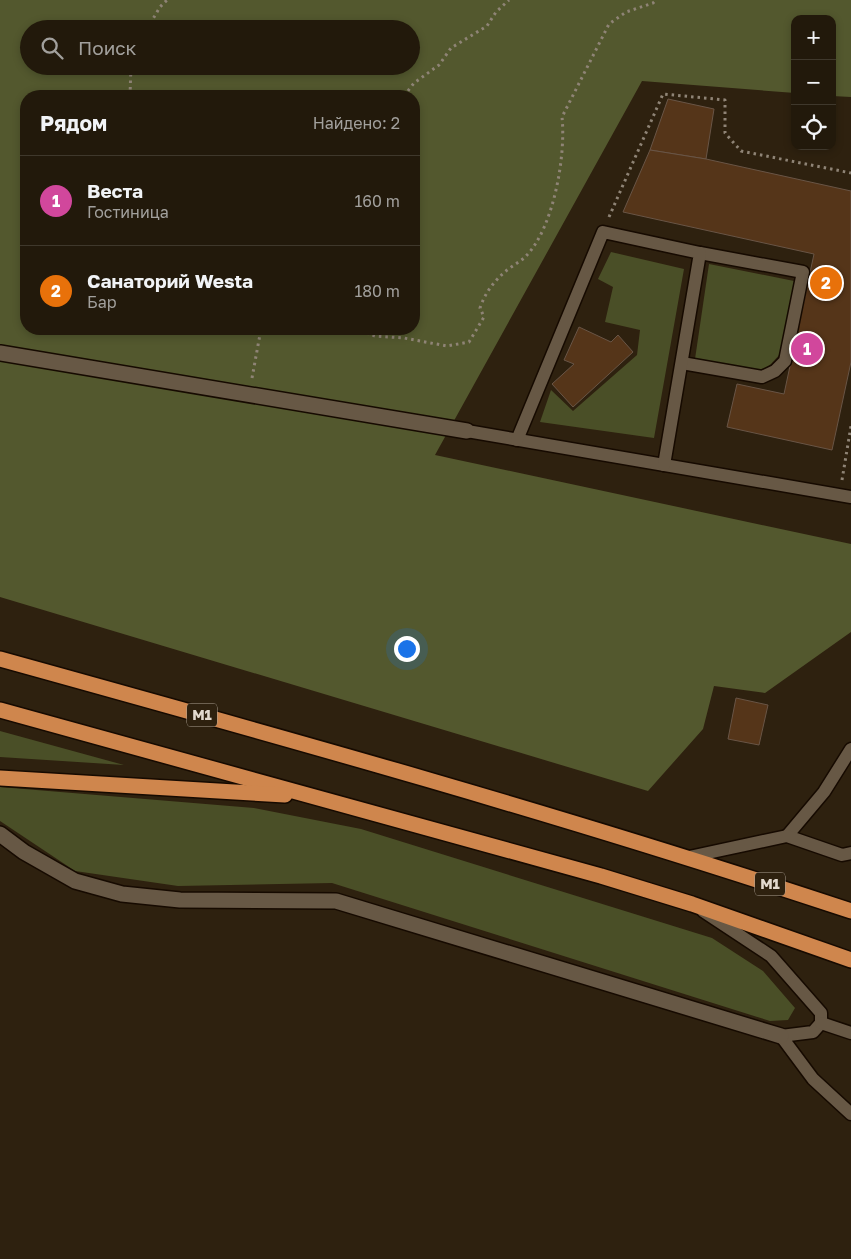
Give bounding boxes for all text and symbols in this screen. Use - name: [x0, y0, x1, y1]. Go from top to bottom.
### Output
- map controls: [791, 15, 836, 150]
- button: +: [791, 15, 836, 60]
- search box: [20, 20, 420, 75]
- icon: search: [38, 34, 66, 62]
- text: Поиск: [78, 36, 137, 59]
- button: −: [791, 60, 836, 105]
- button: locate: [791, 105, 836, 150]
- text: Рядом: [40, 110, 107, 136]
- text: Найдено: 2: [313, 113, 400, 133]
- text: Веста: [87, 179, 143, 202]
- text: 1: [52, 191, 60, 211]
- text: 160 m: [354, 191, 400, 211]
- text: Гостиница: [87, 202, 169, 222]
- pin: 2: [810, 264, 842, 302]
- text: Санаторий Westa: [87, 269, 253, 292]
- text: 2: [51, 281, 61, 301]
- text: 180 m: [354, 281, 400, 301]
- text: Бар: [87, 292, 117, 312]
- pin: 1: [791, 330, 823, 368]
- your location: [394, 636, 420, 662]
- road number: М1: [187, 704, 217, 726]
- road number: М1: [755, 872, 785, 896]

